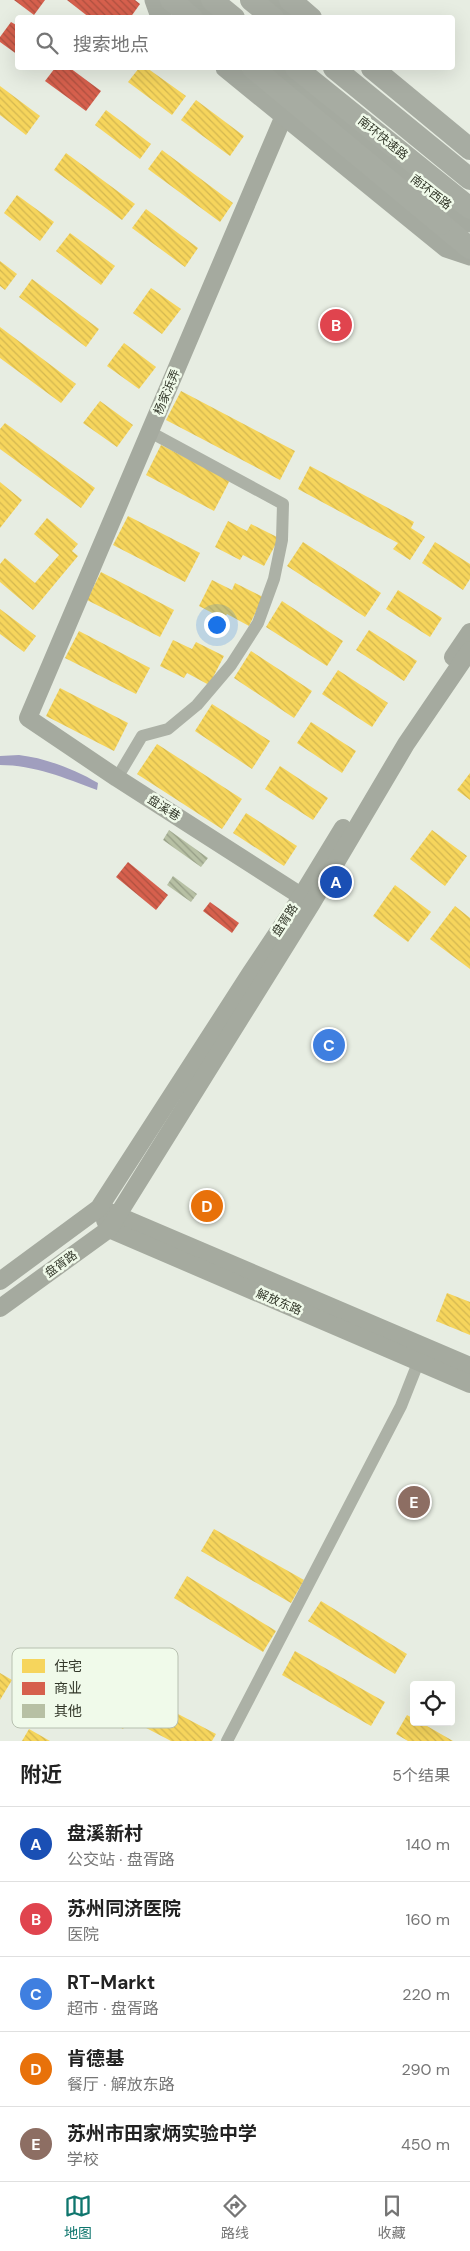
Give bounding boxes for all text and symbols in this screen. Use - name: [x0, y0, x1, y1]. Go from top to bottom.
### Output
- search box: [15, 15, 455, 70]
- icon: search: [33, 29, 61, 57]
- text: 搜索地点: [73, 32, 149, 57]
- street label: 南环快速路: [355, 113, 411, 163]
- street label: 南环西路: [407, 171, 455, 213]
- pin: B: [320, 306, 352, 344]
- street label: 杨家浜弄: [150, 367, 184, 417]
- your location: [204, 612, 230, 638]
- street label: 盘溪巷: [145, 791, 183, 825]
- pin: A: [320, 863, 352, 901]
- street label: 盘胥路: [268, 901, 302, 939]
- pin: C: [313, 1026, 345, 1064]
- pin: D: [191, 1187, 223, 1225]
- street label: 盘胥路: [42, 1247, 80, 1281]
- street label: 解放东路: [254, 1285, 304, 1319]
- pin: E: [398, 1483, 430, 1521]
- legend: [12, 1648, 178, 1728]
- text: 住宅: [54, 1657, 82, 1675]
- text: 商业: [54, 1679, 82, 1697]
- map controls: [410, 1681, 455, 1726]
- button: locate: [410, 1681, 455, 1726]
- text: 其他: [54, 1702, 82, 1720]
- text: 附近: [20, 1761, 62, 1789]
- text: 5个结果: [392, 1765, 450, 1786]
- text: 盘溪新村: [67, 1821, 143, 1846]
- text: A: [30, 1834, 42, 1855]
- text: 140 m: [406, 1834, 450, 1855]
- text: 公交站 · 盘胥路: [67, 1849, 175, 1870]
- text: 苏州同济医院: [67, 1896, 181, 1921]
- text: B: [31, 1909, 41, 1930]
- text: 160 m: [406, 1909, 450, 1930]
- text: 医院: [67, 1924, 99, 1945]
- text: RT-Markt: [67, 1970, 155, 1995]
- text: C: [30, 1984, 42, 2005]
- text: 220 m: [402, 1984, 450, 2005]
- text: 超市 · 盘胥路: [67, 1998, 159, 2019]
- text: 肯德基: [67, 2046, 124, 2071]
- text: D: [30, 2059, 42, 2080]
- text: 290 m: [401, 2059, 450, 2080]
- text: 餐厅 · 解放东路: [67, 2074, 175, 2095]
- text: 苏州市田家炳实验中学: [67, 2121, 257, 2146]
- text: E: [31, 2134, 41, 2155]
- text: 450 m: [401, 2134, 450, 2155]
- text: 学校: [67, 2149, 99, 2170]
- tab: 地图: [64, 2192, 92, 2242]
- tab: 路线: [221, 2192, 249, 2242]
- tab: 收藏: [378, 2192, 406, 2242]

